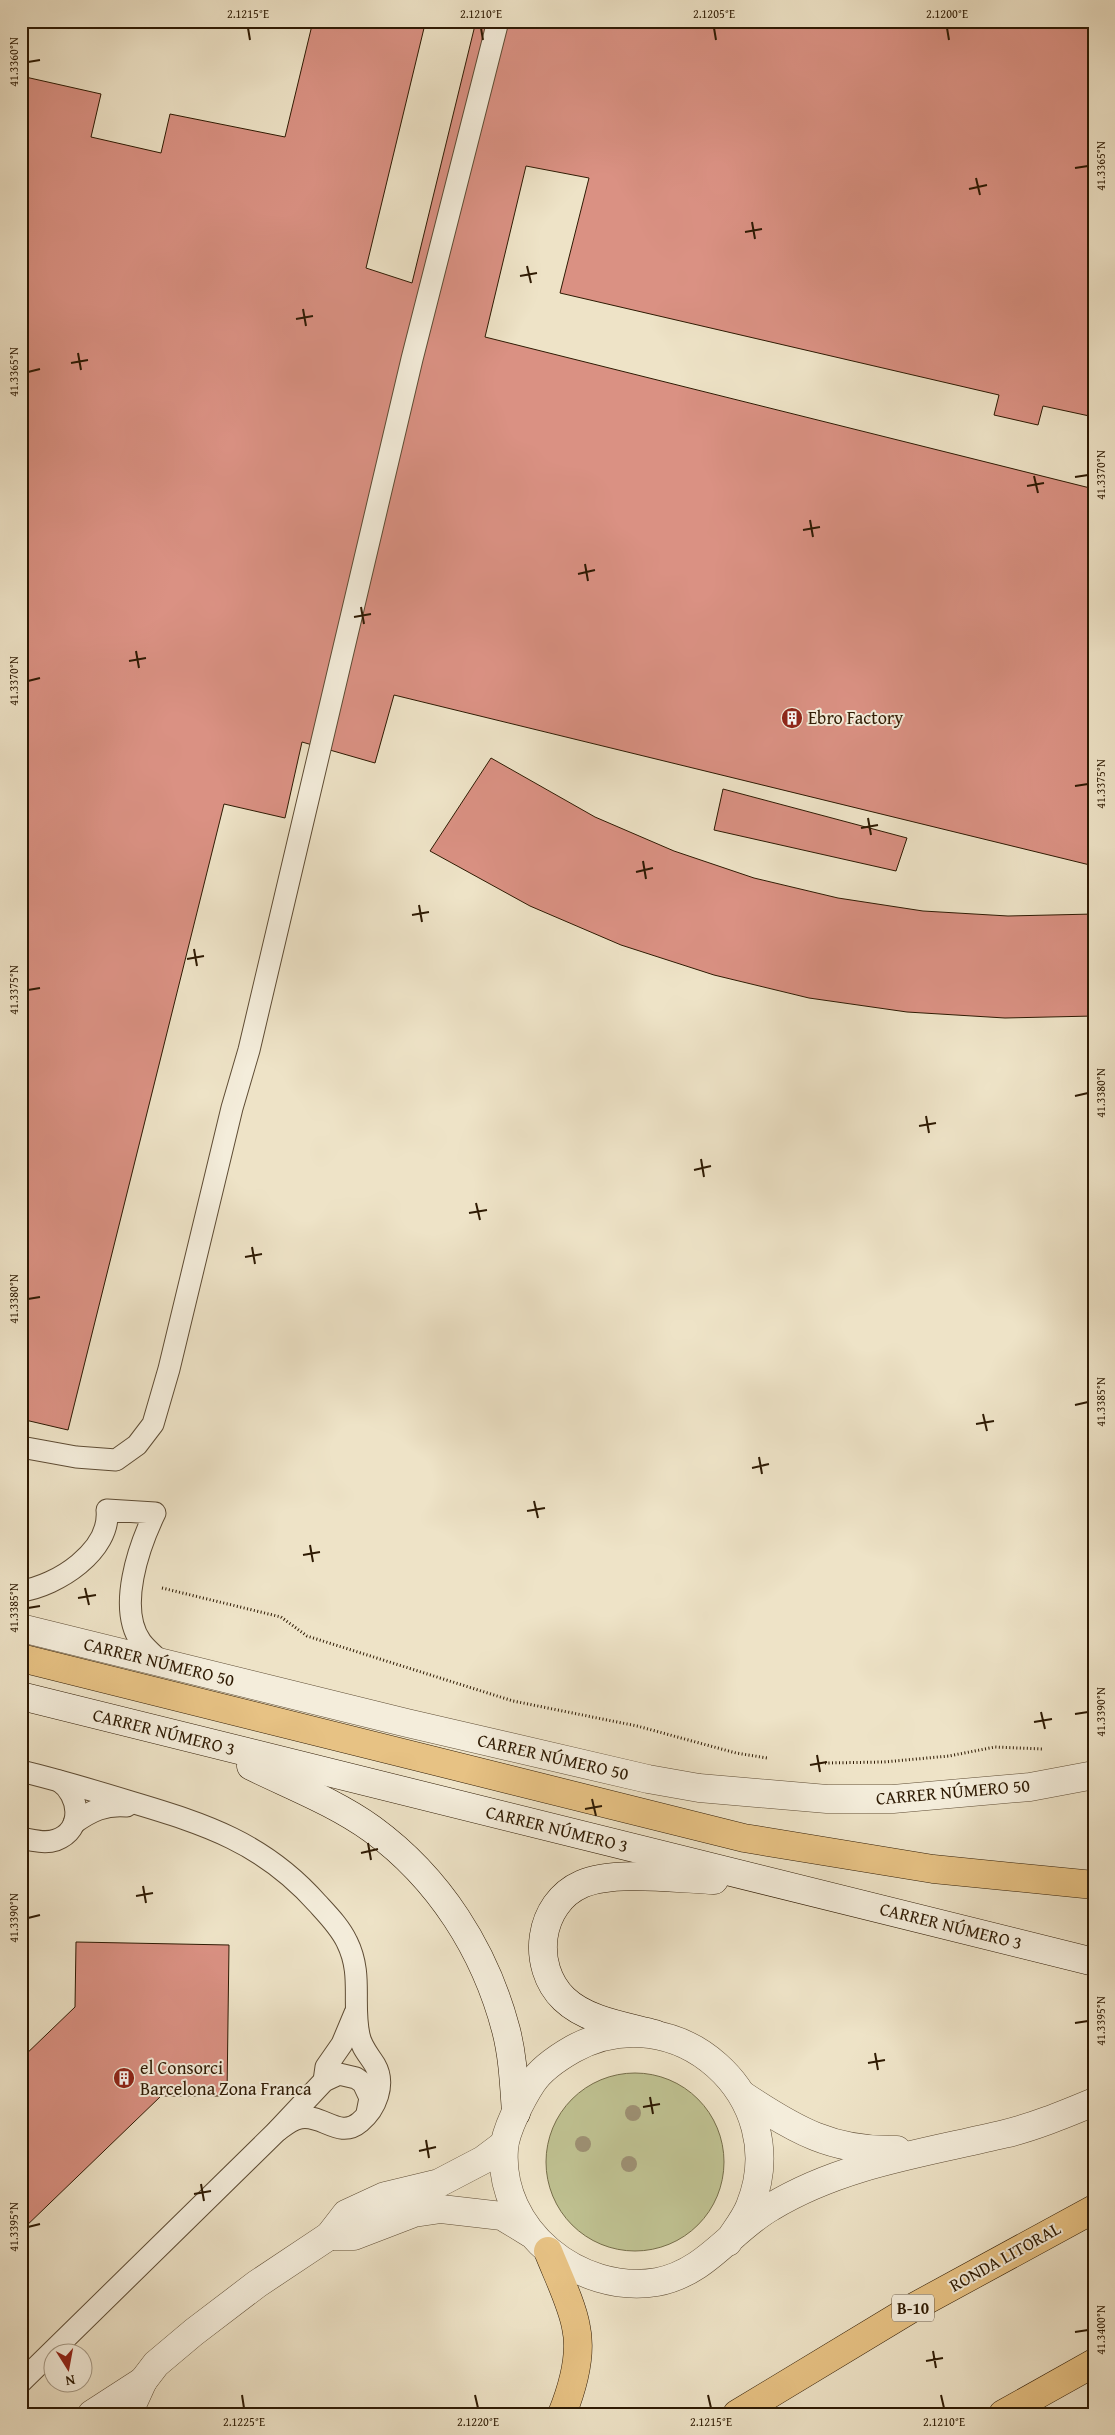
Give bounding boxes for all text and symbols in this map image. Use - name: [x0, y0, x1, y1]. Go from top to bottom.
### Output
- text: 2.1215°E: [227, 5, 269, 22]
- text: 2.1210°E: [460, 5, 502, 22]
- text: 2.1205°E: [693, 5, 735, 22]
- text: 2.1200°E: [926, 5, 968, 22]
- text: 41.3360°N: [5, 37, 22, 87]
- text: 41.3365°N: [1092, 141, 1109, 191]
- text: 41.3365°N: [5, 347, 22, 397]
- text: 41.3370°N: [1092, 450, 1109, 500]
- text: 41.3370°N: [5, 656, 22, 706]
- place label: Ebro Factory: [808, 704, 903, 731]
- building icon: Ebro Factory: [780, 706, 804, 730]
- text: 41.3375°N: [1092, 759, 1109, 809]
- text: 41.3375°N: [5, 965, 22, 1015]
- text: 41.3380°N: [1092, 1068, 1109, 1118]
- text: 41.3380°N: [5, 1274, 22, 1324]
- text: 41.3385°N: [1092, 1377, 1109, 1427]
- text: 41.3385°N: [5, 1583, 22, 1633]
- street label: CARRER NÚMERO 50: [81, 1630, 238, 1693]
- text: 41.3390°N: [1092, 1687, 1109, 1737]
- street label: CARRER NÚMERO 3: [90, 1701, 238, 1762]
- street label: CARRER NÚMERO 50: [475, 1726, 632, 1787]
- street label: CARRER NÚMERO 50: [875, 1771, 1031, 1812]
- street label: CARRER NÚMERO 3: [483, 1798, 631, 1859]
- text: 41.3390°N: [5, 1893, 22, 1943]
- street label: CARRER NÚMERO 3: [877, 1895, 1025, 1956]
- text: 41.3395°N: [1092, 1996, 1109, 2046]
- place label: el Consorci Barcelona Zona Franca: [140, 2054, 312, 2102]
- building icon: el Consorci Barcelona Zona Franca: [112, 2066, 136, 2090]
- text: 41.3395°N: [5, 2202, 22, 2252]
- street label: RONDA LITORAL: [944, 2215, 1066, 2298]
- road number: B-10: [892, 2294, 934, 2322]
- text: 41.3400°N: [1092, 2305, 1109, 2355]
- north arrow: [42, 2342, 92, 2392]
- text: N: [63, 2370, 77, 2392]
- text: 2.1225°E: [223, 2413, 265, 2430]
- text: 2.1220°E: [457, 2413, 499, 2430]
- text: 2.1215°E: [690, 2413, 732, 2430]
- text: 2.1210°E: [923, 2413, 965, 2430]

